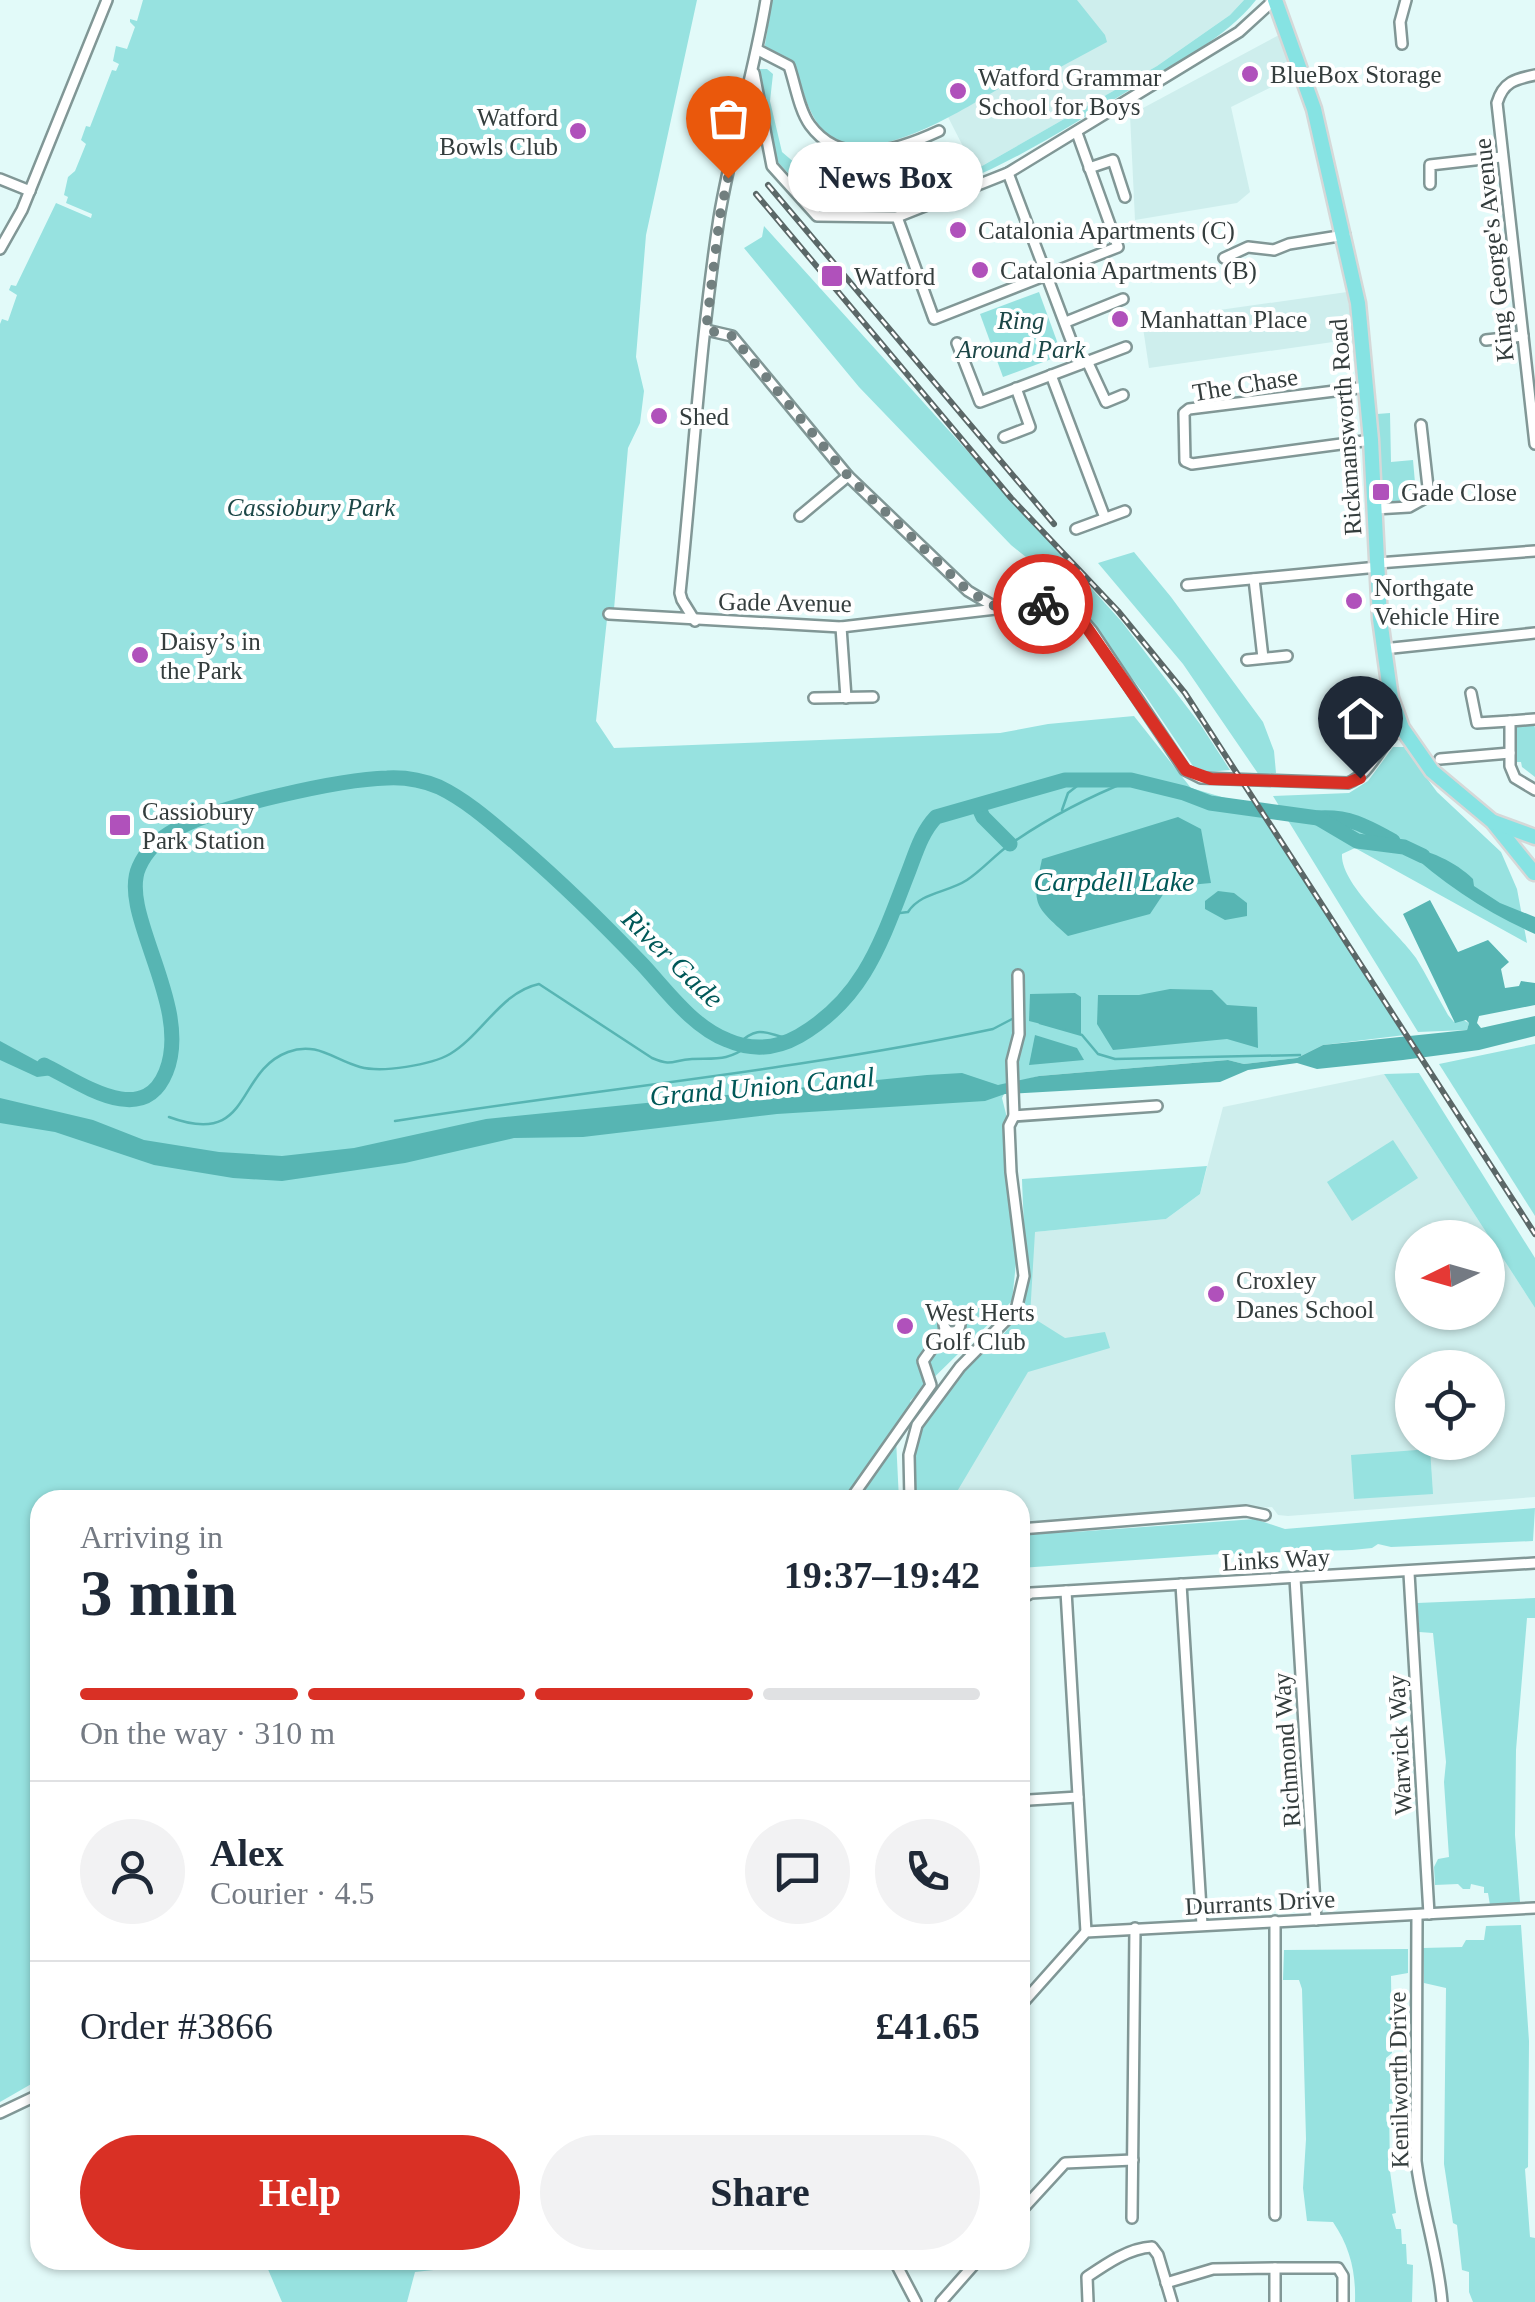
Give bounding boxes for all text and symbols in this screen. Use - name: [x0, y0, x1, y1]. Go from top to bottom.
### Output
- place label: BlueBox Storage: [1270, 61, 1442, 88]
- marker: BlueBox Storage: [1239, 63, 1261, 85]
- place label: Watford Grammar School for Boys: [978, 64, 1162, 120]
- pin: [686, 76, 771, 179]
- marker: Watford Grammar School for Boys: [947, 80, 969, 102]
- icon: bag: [701, 91, 756, 146]
- place label: Watford Bowls Club: [439, 104, 558, 160]
- marker: Watford Bowls Club: [567, 120, 589, 142]
- street label: King George's Avenue: [1468, 137, 1519, 363]
- callout: News Box: [788, 143, 983, 213]
- text: News Box: [818, 159, 953, 195]
- place label: Catalonia Apartments (C): [978, 217, 1235, 245]
- marker: Catalonia Apartments (C): [947, 219, 969, 241]
- place label: Catalonia Apartments (B): [1000, 257, 1257, 285]
- marker: Catalonia Apartments (B): [969, 259, 991, 281]
- marker: Watford: [819, 263, 845, 289]
- place label: Watford: [854, 263, 936, 290]
- place label: Manhattan Place: [1140, 306, 1307, 333]
- park label: Ring Around Park: [955, 307, 1086, 363]
- marker: Manhattan Place: [1109, 308, 1131, 330]
- street label: Rickmansworth Road: [1324, 317, 1367, 536]
- street label: The Chase: [1191, 363, 1300, 406]
- place label: Shed: [679, 403, 730, 430]
- marker: Shed: [648, 405, 670, 427]
- place label: Gade Close: [1401, 479, 1517, 506]
- marker: Gade Close: [1370, 481, 1392, 503]
- park label: Cassiobury Park: [227, 494, 396, 521]
- courier: [993, 554, 1093, 654]
- place label: Northgate Vehicle Hire: [1374, 574, 1500, 630]
- icon: bike: [1016, 577, 1071, 632]
- street label: Gade Avenue: [718, 588, 852, 617]
- marker: Northgate Vehicle Hire: [1343, 590, 1365, 612]
- place label: Daisy’s in the Park: [160, 628, 261, 684]
- marker: Daisy’s in the Park: [129, 644, 151, 666]
- pin: [1318, 676, 1403, 779]
- icon: home: [1333, 691, 1388, 746]
- place label: Cassiobury Park Station: [142, 798, 265, 854]
- marker: Cassiobury Park Station: [107, 812, 133, 838]
- water label: Carpdell Lake: [1034, 866, 1195, 897]
- water label: River Gade: [615, 902, 730, 1014]
- water label: Grand Union Canal: [648, 1061, 876, 1112]
- north arrow: [1395, 1220, 1505, 1330]
- map controls: [1395, 1220, 1505, 1460]
- place label: Croxley Danes School: [1236, 1267, 1374, 1323]
- marker: Croxley Danes School: [1205, 1283, 1227, 1305]
- place label: West Herts Golf Club: [925, 1299, 1035, 1355]
- marker: West Herts Golf Club: [894, 1315, 916, 1337]
- button: locate: [1395, 1350, 1505, 1460]
- text: Arriving in: [80, 1519, 223, 1555]
- street label: Links Way: [1221, 1543, 1331, 1576]
- text: 19:37–19:42: [784, 1554, 980, 1596]
- text: 3 min: [80, 1557, 237, 1629]
- street label: Richmond Way: [1268, 1671, 1305, 1828]
- street label: Warwick Way: [1382, 1674, 1417, 1816]
- text: On the way · 310 m: [80, 1715, 335, 1751]
- button: person: [80, 1819, 185, 1924]
- button: chat: [745, 1819, 850, 1924]
- button: phone: [875, 1819, 980, 1924]
- text: Alex: [210, 1832, 284, 1874]
- text: Courier · 4.5: [210, 1875, 374, 1911]
- street label: Durrants Drive: [1184, 1885, 1336, 1920]
- street label: Kenilworth Drive: [1383, 1991, 1414, 2169]
- text: Order #3866: [80, 2005, 273, 2047]
- text: £41.65: [876, 2005, 980, 2047]
- button: Help: [80, 2135, 520, 2250]
- button: Share: [540, 2135, 980, 2250]

